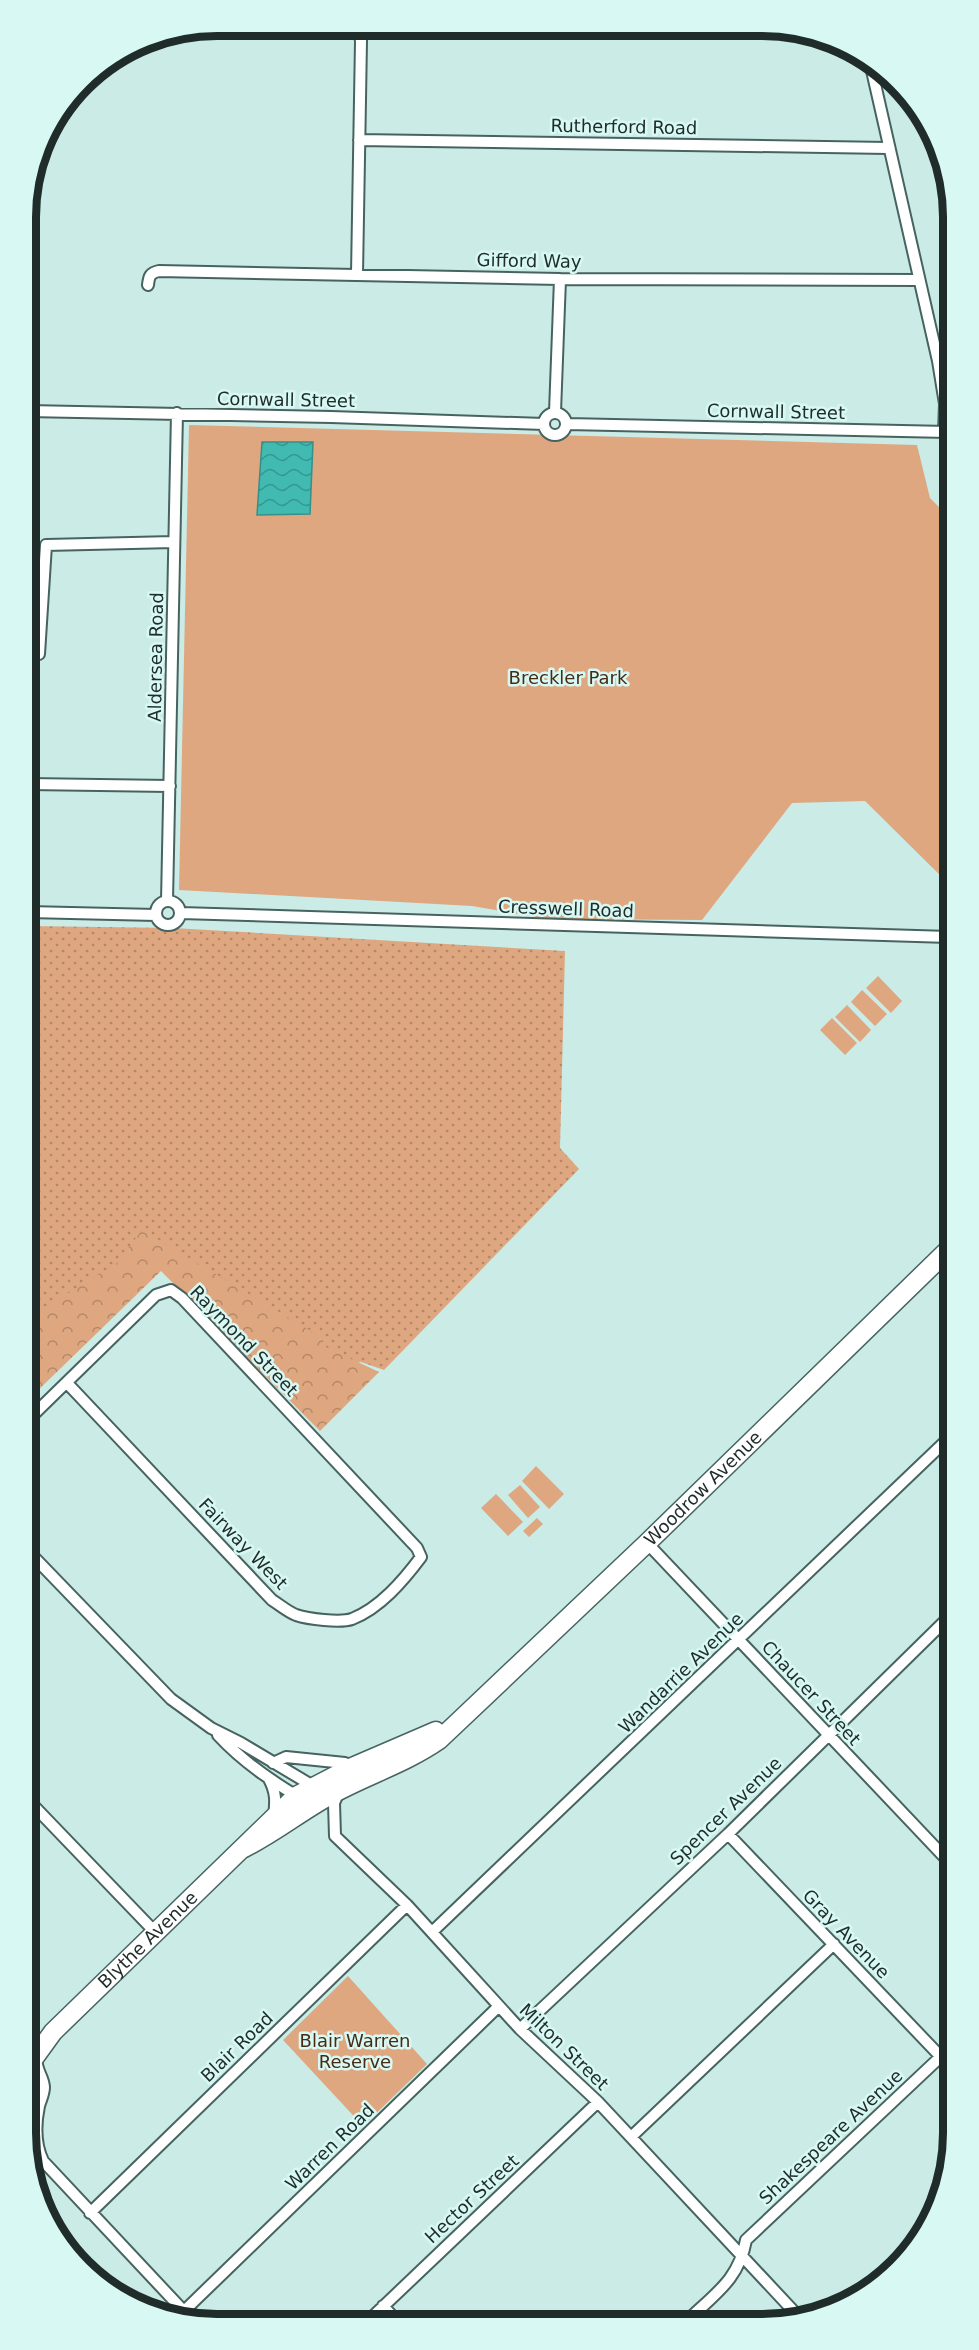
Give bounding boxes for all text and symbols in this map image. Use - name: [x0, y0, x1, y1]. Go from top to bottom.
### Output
- street label: Rutherford Road: [550, 115, 698, 138]
- street label: Gifford Way: [476, 249, 582, 272]
- street label: Cornwall Street: [217, 388, 355, 411]
- street label: Cornwall Street: [707, 400, 845, 423]
- street label: Aldersea Road: [144, 592, 167, 722]
- park label: Breckler Park: [509, 667, 628, 688]
- street label: Cresswell Road: [498, 896, 634, 921]
- street label: Raymond Street: [186, 1281, 302, 1400]
- street label: Woodrow Avenue: [640, 1426, 766, 1550]
- street label: Fairway West: [195, 1494, 292, 1594]
- street label: Wandarrie Avenue: [614, 1608, 747, 1737]
- street label: Chaucer Street: [758, 1636, 865, 1749]
- street label: Spencer Avenue: [666, 1752, 786, 1869]
- street label: Gray Avenue: [799, 1885, 894, 1983]
- street label: Blythe Avenue: [93, 1887, 202, 1992]
- street label: Milton Street: [516, 1999, 613, 2094]
- street label: Blair Road: [196, 2007, 277, 2086]
- park label: Blair Warren Reserve: [300, 2030, 410, 2072]
- street label: Shakespeare Avenue: [755, 2065, 907, 2209]
- street label: Warren Road: [281, 2099, 378, 2194]
- street label: Hector Street: [420, 2150, 523, 2247]

